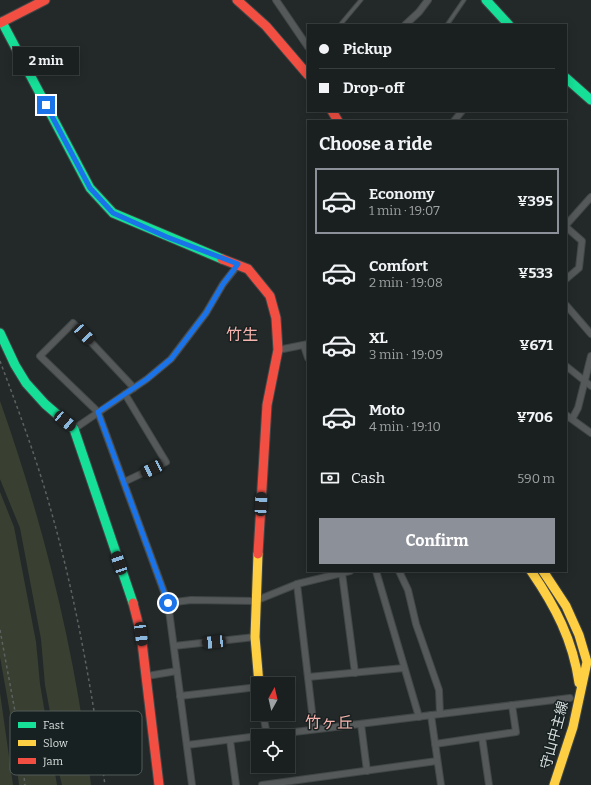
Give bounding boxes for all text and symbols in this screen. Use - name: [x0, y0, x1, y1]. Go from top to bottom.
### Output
- text: Pickup: [343, 40, 392, 58]
- callout: 2 min: [13, 47, 79, 75]
- text: 2 min: [29, 53, 63, 68]
- text: Drop-off: [343, 79, 404, 97]
- route end: [37, 96, 55, 114]
- text: Choose a ride: [319, 133, 432, 155]
- icon: car: [321, 183, 357, 219]
- text: Economy: [369, 185, 435, 203]
- text: ¥395: [517, 192, 553, 210]
- text: 1 min · 19:07: [369, 203, 440, 218]
- icon: car: [321, 255, 357, 291]
- text: Comfort: [369, 257, 428, 275]
- text: ¥533: [518, 264, 553, 282]
- text: 2 min · 19:08: [369, 275, 443, 290]
- car: [71, 321, 97, 347]
- district label: 竹生: [226, 325, 258, 344]
- icon: car: [321, 327, 357, 363]
- text: XL: [369, 329, 388, 347]
- text: ¥671: [519, 336, 553, 354]
- text: 3 min · 19:09: [369, 347, 443, 362]
- icon: car: [321, 399, 357, 435]
- text: Moto: [369, 401, 405, 419]
- text: ¥706: [516, 408, 553, 426]
- car: [52, 409, 78, 433]
- text: 4 min · 19:10: [369, 419, 441, 434]
- car: [139, 458, 165, 480]
- icon: cash: [319, 467, 341, 489]
- text: Cash: [351, 469, 385, 487]
- text: 590 m: [517, 471, 555, 486]
- car: [254, 492, 268, 516]
- button: Confirm: [319, 518, 555, 564]
- car: [110, 550, 128, 576]
- route start: [159, 594, 177, 612]
- car: [134, 621, 148, 647]
- car: [201, 635, 227, 649]
- north arrow: [251, 677, 295, 721]
- map controls: [251, 677, 295, 773]
- street label: 守山中主線: [537, 699, 572, 771]
- legend: [10, 711, 142, 775]
- district label: 竹ヶ丘: [305, 713, 353, 732]
- text: Fast: [43, 719, 64, 732]
- button: locate: [251, 729, 295, 773]
- text: Slow: [43, 737, 68, 750]
- text: Jam: [42, 755, 63, 768]

